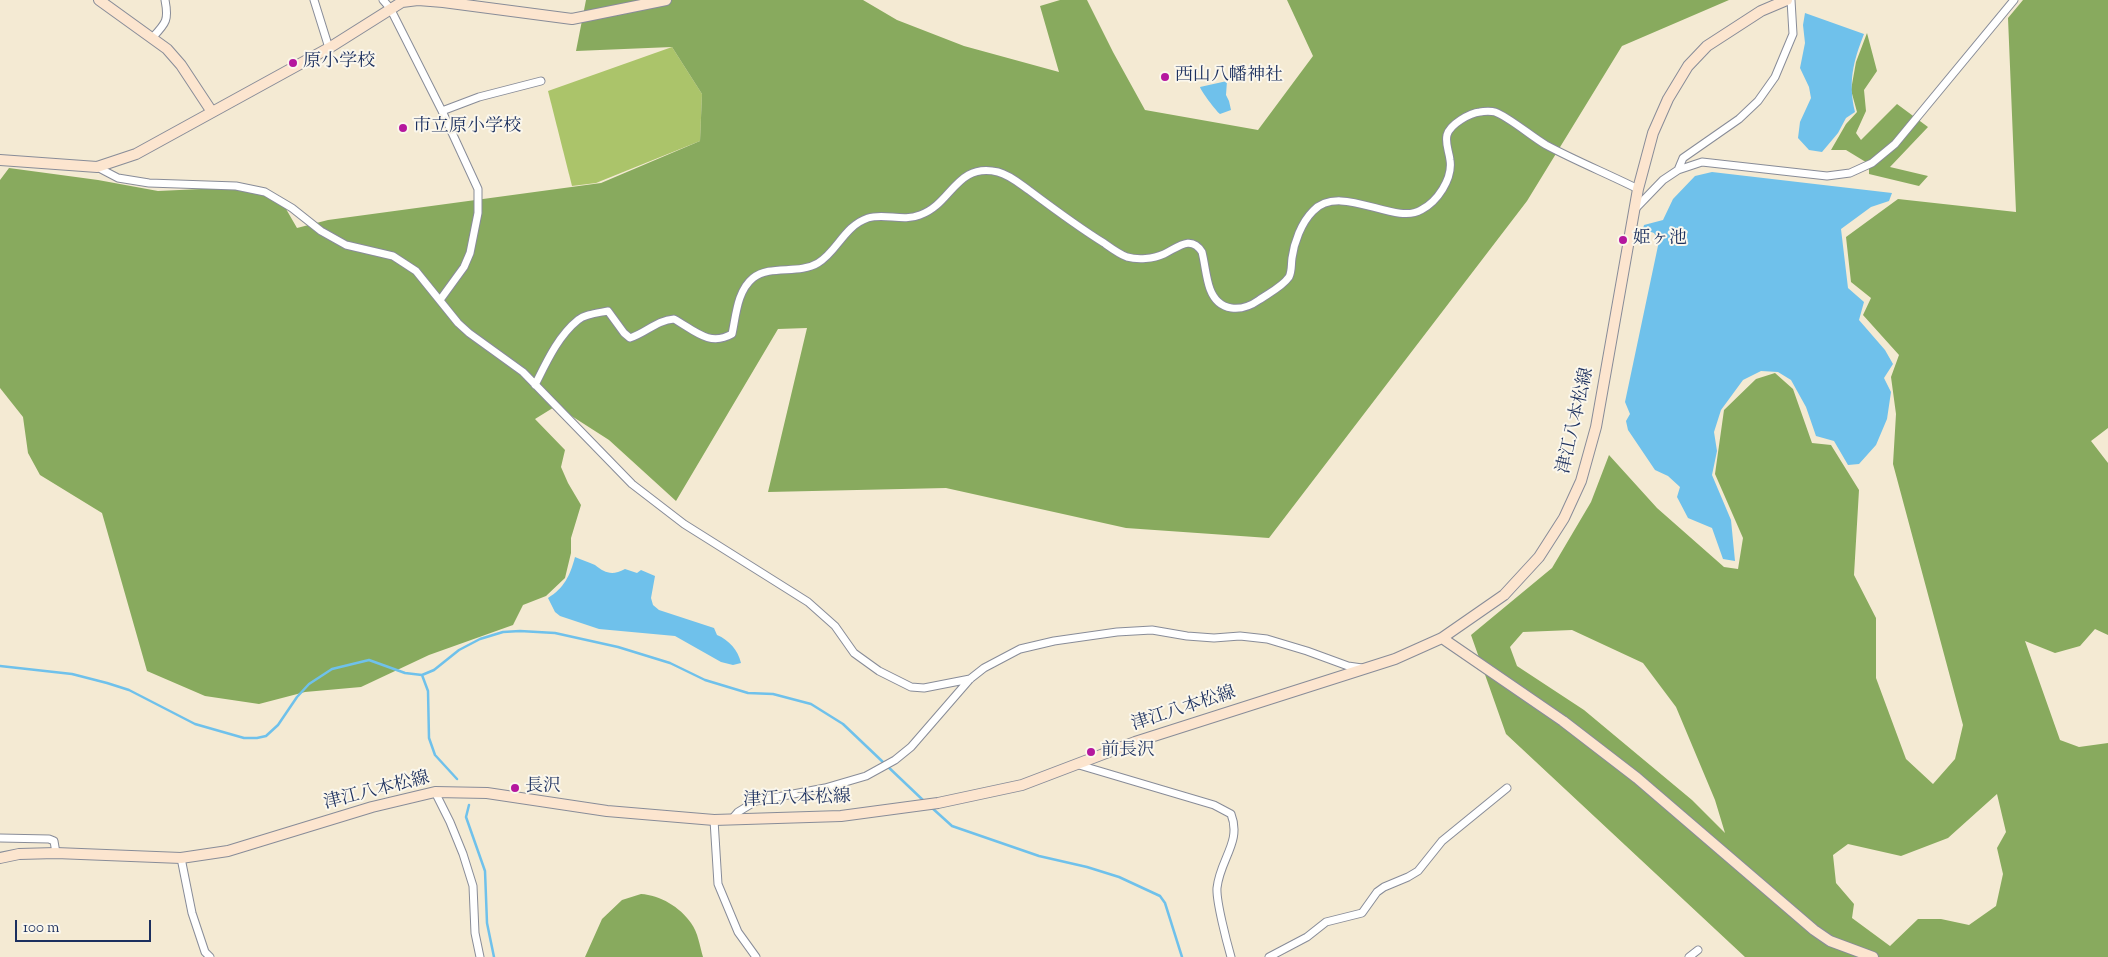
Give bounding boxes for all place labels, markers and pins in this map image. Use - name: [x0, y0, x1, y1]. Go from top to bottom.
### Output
- place label: 原小学校: [303, 52, 375, 74]
- marker: 原小学校: [287, 57, 299, 69]
- place label: 西山八幡神社: [1175, 66, 1283, 88]
- marker: 西山八幡神社: [1159, 71, 1171, 83]
- place label: 市立原小学校: [413, 117, 521, 139]
- marker: 市立原小学校: [397, 122, 409, 134]
- place label: 姫ヶ池: [1633, 229, 1687, 251]
- marker: 姫ヶ池: [1617, 234, 1629, 246]
- place label: 前長沢: [1101, 741, 1155, 763]
- marker: 前長沢: [1085, 746, 1097, 758]
- place label: 長沢: [525, 777, 561, 799]
- marker: 長沢: [509, 782, 521, 794]

